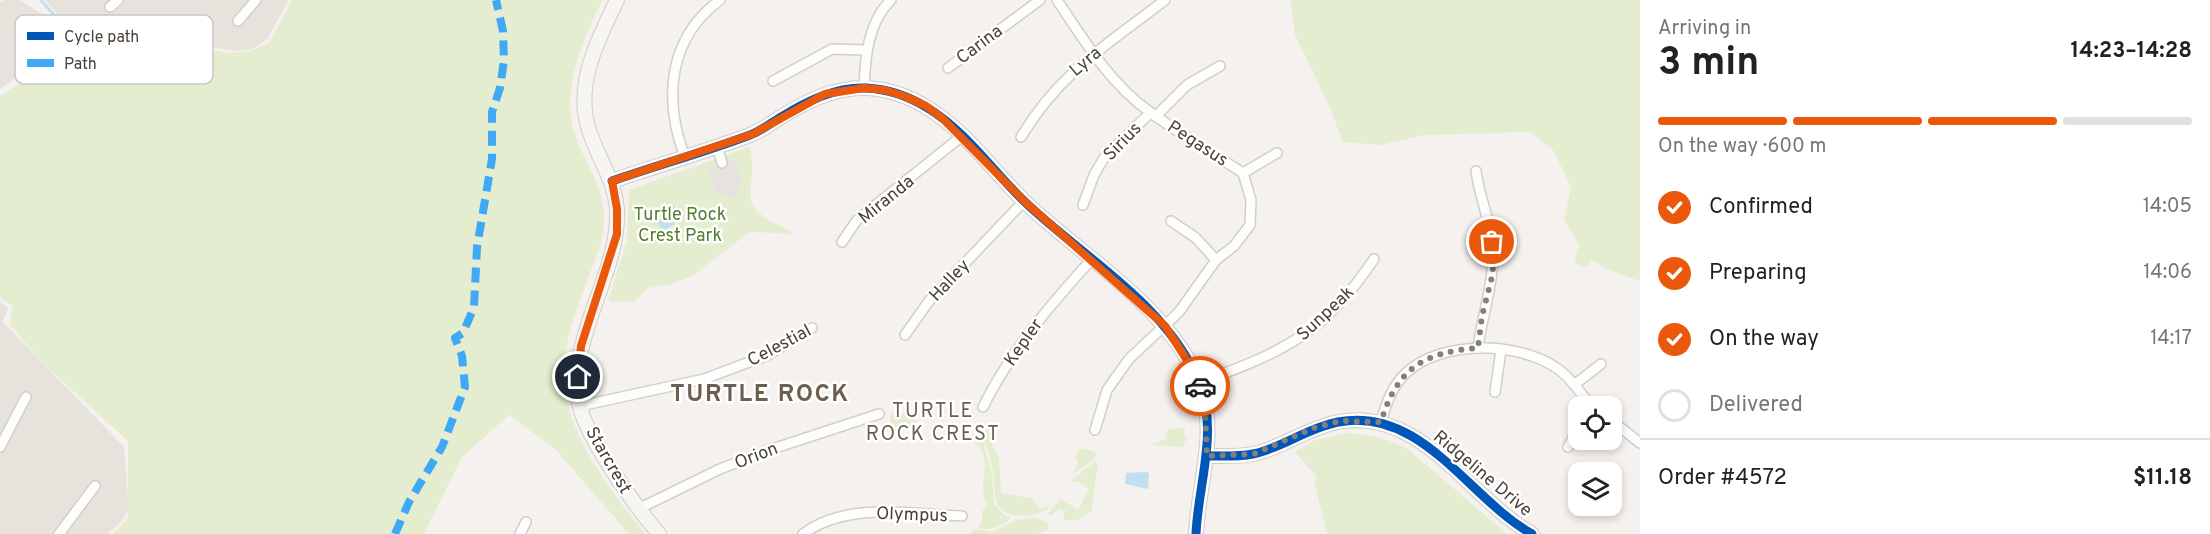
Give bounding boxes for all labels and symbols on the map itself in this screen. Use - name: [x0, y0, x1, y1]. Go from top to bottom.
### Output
- legend: [15, 15, 213, 84]
- street label: Carina: [952, 20, 1008, 70]
- text: Cycle path: [64, 28, 139, 48]
- street label: Lyra: [1065, 42, 1107, 82]
- text: Path: [64, 55, 97, 75]
- street label: Pegasus: [1162, 116, 1232, 172]
- street label: Sirius: [1099, 118, 1147, 166]
- street label: Miranda: [854, 171, 920, 230]
- park label: Turtle Rock Crest Park: [634, 204, 726, 248]
- pin: [1466, 216, 1517, 267]
- street label: Halley: [925, 255, 975, 307]
- street label: Sunpeak: [1292, 282, 1360, 347]
- street label: Kepler: [1000, 315, 1049, 371]
- street label: Celestial: [744, 320, 816, 373]
- pin: [552, 351, 603, 402]
- courier: [1170, 356, 1230, 416]
- district label: TURTLE ROCK: [670, 380, 850, 410]
- district label: TURTLE ROCK CREST: [866, 399, 1000, 448]
- street label: Starcrest: [579, 423, 636, 498]
- street label: Ridgeline Drive: [1428, 426, 1536, 522]
- street label: Orion: [732, 438, 782, 475]
- street label: Olympus: [876, 503, 948, 528]

